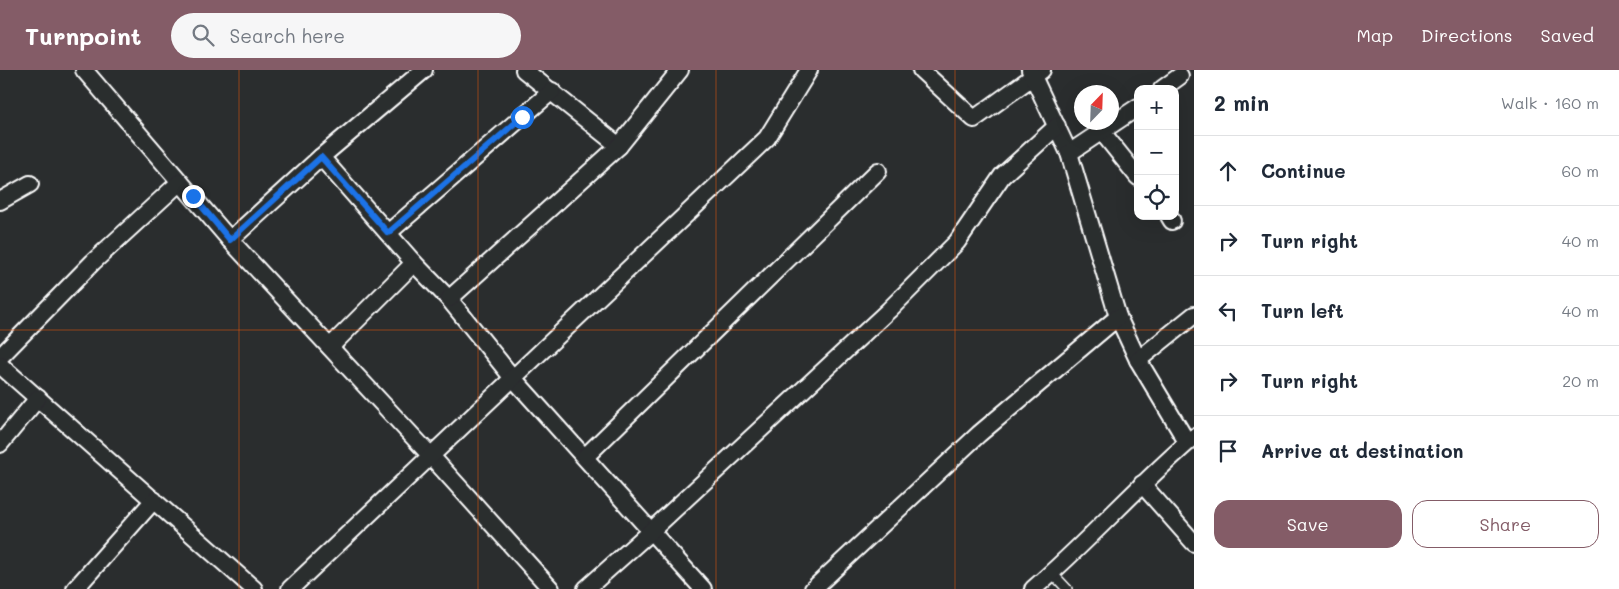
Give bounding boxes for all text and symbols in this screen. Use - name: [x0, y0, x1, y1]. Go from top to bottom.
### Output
- search box: [171, 13, 521, 58]
- text: Turnpoint: [25, 20, 141, 51]
- icon: search: [189, 21, 217, 49]
- text: Search here: [229, 23, 345, 48]
- text: Map: [1356, 23, 1393, 47]
- text: Directions: [1421, 23, 1513, 47]
- text: Saved: [1541, 23, 1594, 47]
- north arrow: [1074, 85, 1119, 130]
- map controls: [1134, 85, 1179, 220]
- button: +: [1134, 85, 1179, 130]
- text: 2 min: [1214, 89, 1269, 116]
- text: Walk · 160 m: [1501, 92, 1599, 113]
- route start: [511, 106, 534, 129]
- button: −: [1134, 130, 1179, 175]
- icon: ahead: [1214, 157, 1242, 185]
- text: Continue: [1261, 158, 1346, 183]
- text: 60 m: [1562, 160, 1599, 181]
- button: locate: [1134, 175, 1179, 220]
- route end: [182, 185, 205, 208]
- icon: right: [1214, 227, 1242, 255]
- text: Turn right: [1261, 228, 1358, 253]
- text: 40 m: [1562, 230, 1599, 251]
- icon: left: [1214, 297, 1242, 325]
- text: Turn left: [1261, 298, 1344, 323]
- text: 40 m: [1562, 300, 1599, 321]
- icon: right: [1214, 367, 1242, 395]
- text: Turn right: [1261, 368, 1358, 393]
- text: 20 m: [1562, 370, 1599, 391]
- icon: arrive: [1214, 437, 1242, 465]
- text: Arrive at destination: [1261, 438, 1464, 463]
- button: Save: [1214, 500, 1402, 548]
- button: Share: [1412, 500, 1599, 548]

